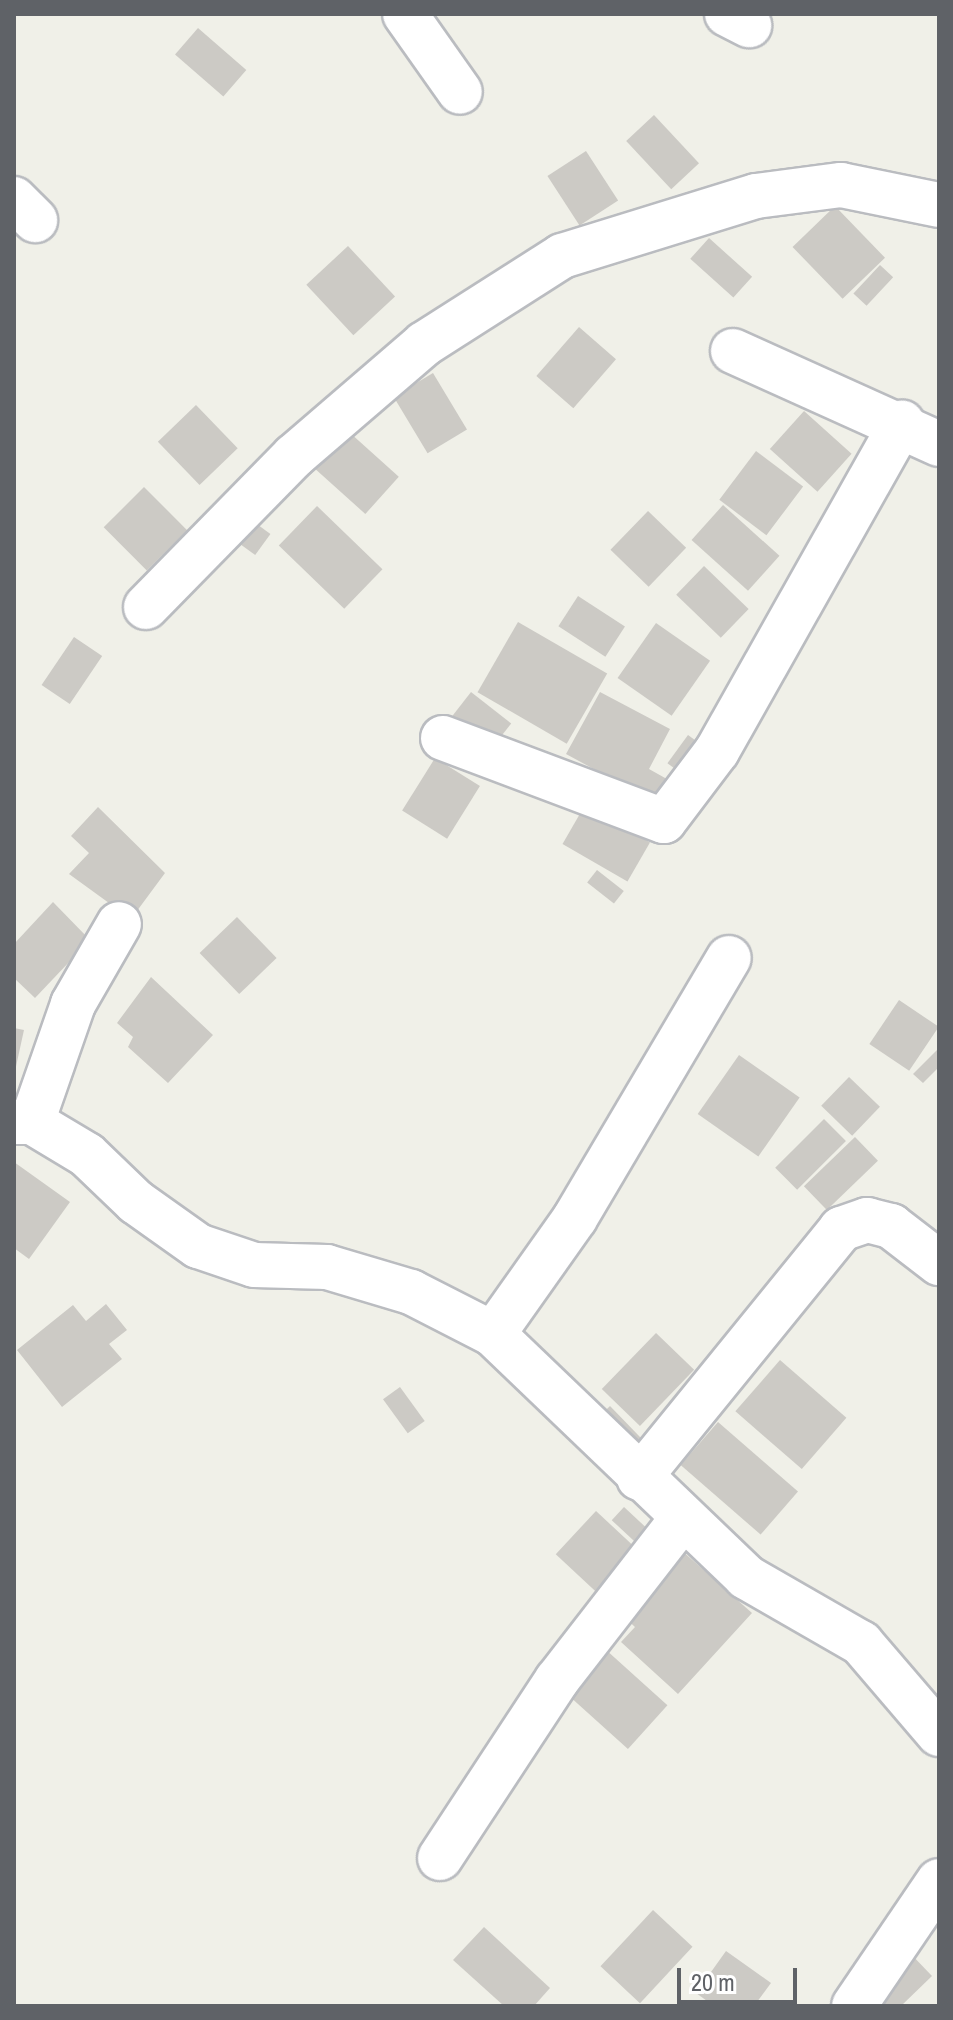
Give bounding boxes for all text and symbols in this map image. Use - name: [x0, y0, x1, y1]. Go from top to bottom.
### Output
- scale bar: [681, 1952, 801, 2002]
- text: 20 m: [691, 1966, 735, 1998]

